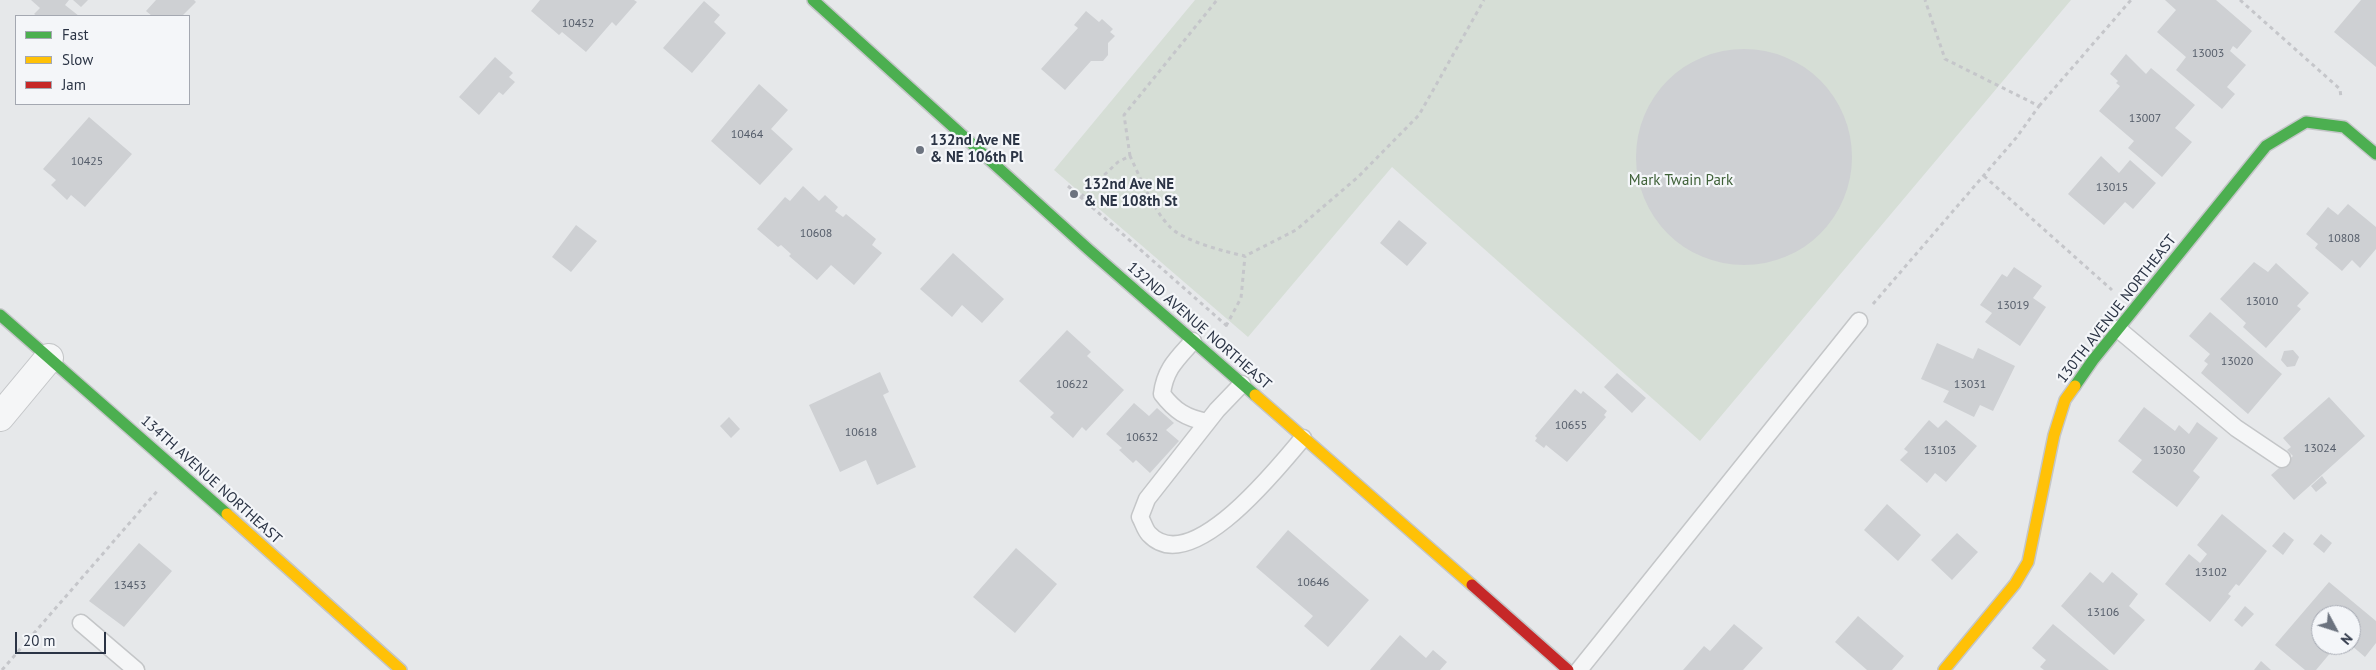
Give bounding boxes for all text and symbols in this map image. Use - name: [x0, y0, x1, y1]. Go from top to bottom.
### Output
- legend: [15, 15, 190, 105]
- house number: 10452: [562, 17, 594, 31]
- text: Fast: [62, 25, 89, 44]
- house number: 13003: [2192, 47, 2224, 61]
- text: Slow: [62, 50, 93, 69]
- text: Jam: [62, 75, 86, 94]
- house number: 13007: [2129, 112, 2161, 126]
- house number: 10464: [731, 128, 763, 142]
- place label: 132nd Ave NE & NE 106th Pl: [930, 132, 1023, 167]
- marker: 132nd Ave NE & NE 106th Pl: [914, 144, 926, 156]
- house number: 10425: [71, 155, 103, 169]
- park label: Mark Twain Park: [1629, 172, 1733, 190]
- place label: 132nd Ave NE & NE 108th St: [1084, 176, 1177, 211]
- house number: 13015: [2096, 181, 2128, 195]
- marker: 132nd Ave NE & NE 108th St: [1068, 188, 1080, 200]
- house number: 10608: [800, 227, 832, 241]
- street label: 130TH AVENUE NORTHEAST: [2053, 231, 2181, 387]
- house number: 10808: [2328, 232, 2360, 246]
- street label: 132ND AVENUE NORTHEAST: [1123, 259, 1275, 393]
- house number: 13010: [2246, 295, 2278, 309]
- house number: 13019: [1997, 299, 2029, 313]
- house number: 13020: [2221, 355, 2253, 369]
- house number: 10622: [1056, 378, 1088, 392]
- house number: 13031: [1954, 378, 1986, 392]
- street label: 134TH AVENUE NORTHEAST: [137, 412, 285, 548]
- house number: 10655: [1555, 419, 1587, 433]
- house number: 10618: [845, 426, 877, 440]
- house number: 10632: [1126, 431, 1158, 445]
- house number: 13024: [2304, 442, 2336, 456]
- house number: 13103: [1924, 444, 1956, 458]
- house number: 13030: [2153, 444, 2185, 458]
- house number: 13102: [2195, 566, 2227, 580]
- house number: 10646: [1297, 576, 1329, 590]
- house number: 13453: [114, 579, 146, 593]
- north arrow: [2311, 605, 2361, 655]
- house number: 13106: [2087, 606, 2119, 620]
- scale bar: [18, 622, 109, 654]
- text: N: [2337, 630, 2357, 648]
- text: 20 m: [23, 631, 56, 650]

